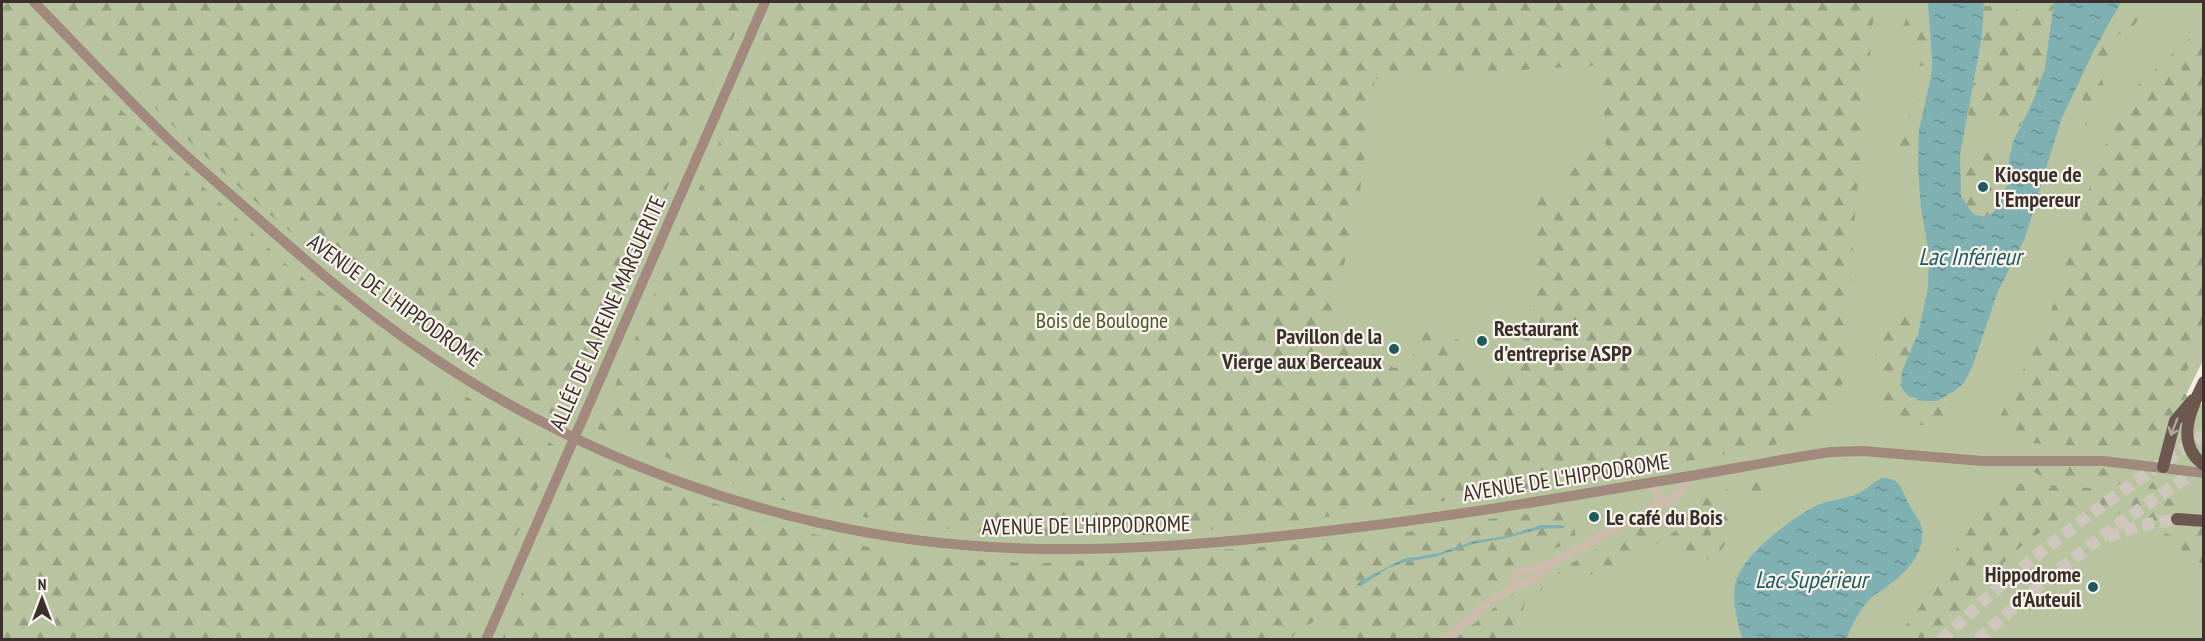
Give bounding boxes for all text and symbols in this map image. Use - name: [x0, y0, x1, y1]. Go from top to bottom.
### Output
- place label: Kiosque de l'Empereur: [1995, 160, 2082, 213]
- marker: Kiosque de l'Empereur: [1976, 180, 1990, 194]
- street label: ALLÉE DE LA REINE MARGUERITE: [543, 191, 671, 435]
- street label: AVENUE DE L'HIPPODROME: [302, 227, 488, 373]
- water label: Lac Inférieur: [1918, 241, 2025, 272]
- park label: Bois de Boulogne: [1036, 306, 1168, 334]
- place label: Restaurant d'entreprise ASPP: [1494, 314, 1632, 367]
- place label: Pavillon de la Vierge aux Berceaux: [1221, 322, 1382, 375]
- marker: Restaurant d'entreprise ASPP: [1475, 334, 1489, 348]
- marker: Pavillon de la Vierge aux Berceaux: [1387, 342, 1401, 356]
- one-way arrow: [2167, 418, 2178, 436]
- street label: AVENUE DE L'HIPPODROME: [1461, 447, 1671, 507]
- place label: Le café du Bois: [1606, 503, 1723, 531]
- street label: AVENUE DE L'HIPPODROME: [981, 509, 1191, 541]
- marker: Le café du Bois: [1587, 510, 1601, 524]
- place label: Hippodrome d'Auteuil: [1985, 560, 2082, 613]
- water label: Lac Supérieur: [1755, 564, 1870, 595]
- north arrow: [12, 569, 72, 629]
- text: N: [38, 574, 46, 594]
- marker: Hippodrome d'Auteuil: [2086, 580, 2100, 594]

